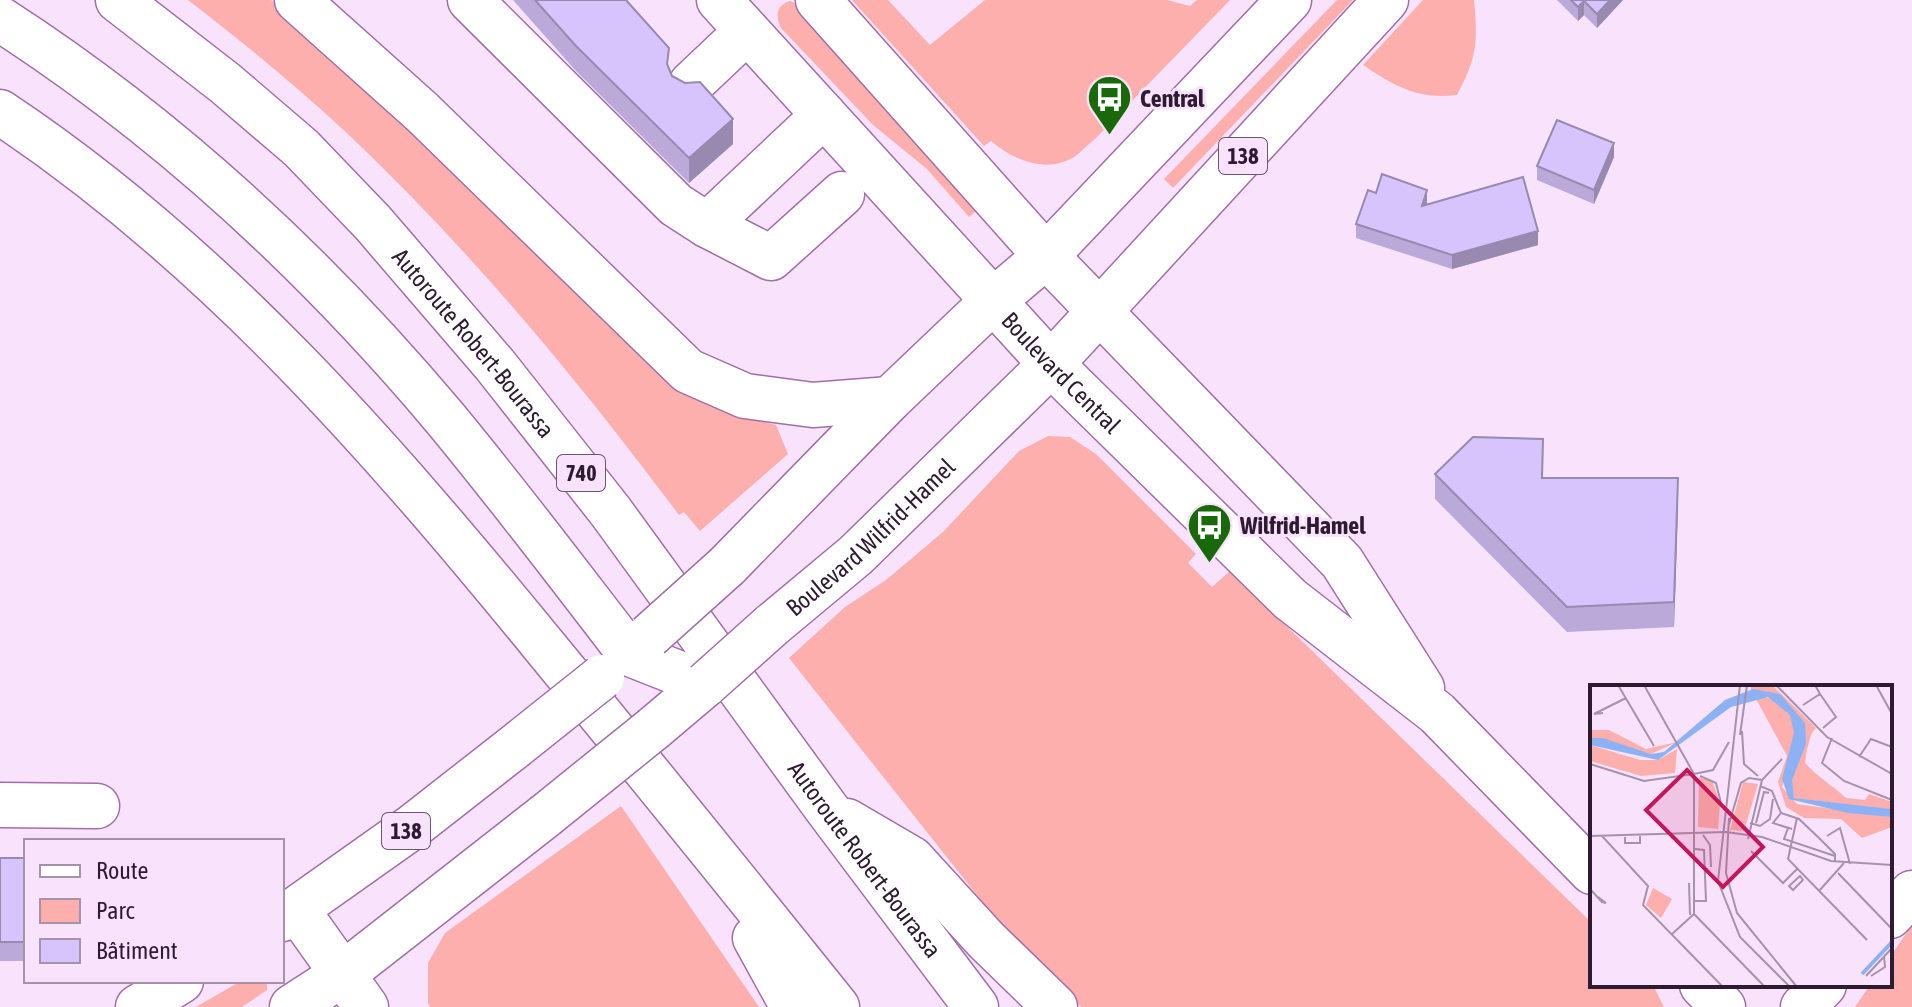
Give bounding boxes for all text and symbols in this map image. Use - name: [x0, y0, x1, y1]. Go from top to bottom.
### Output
- bus stop icon: Central: [1085, 74, 1133, 137]
- place label: Central: [1140, 85, 1205, 112]
- road number: 138: [1219, 138, 1267, 174]
- street label: Autoroute Robert-Bourassa: [387, 243, 560, 443]
- street label: Boulevard Central: [997, 306, 1127, 439]
- street label: Boulevard Wilfrid-Hamel: [781, 452, 960, 621]
- road number: 740: [557, 455, 605, 491]
- bus stop icon: Wilfrid-Hamel: [1185, 501, 1233, 564]
- place label: Wilfrid-Hamel: [1239, 512, 1366, 539]
- inset map: [1590, 685, 1892, 987]
- street label: Autoroute Robert-Bourassa: [783, 756, 947, 962]
- road number: 138: [382, 813, 430, 849]
- legend: [24, 839, 284, 983]
- text: Route: [96, 857, 148, 884]
- text: Parc: [96, 897, 135, 924]
- text: Bâtiment: [96, 937, 178, 964]

